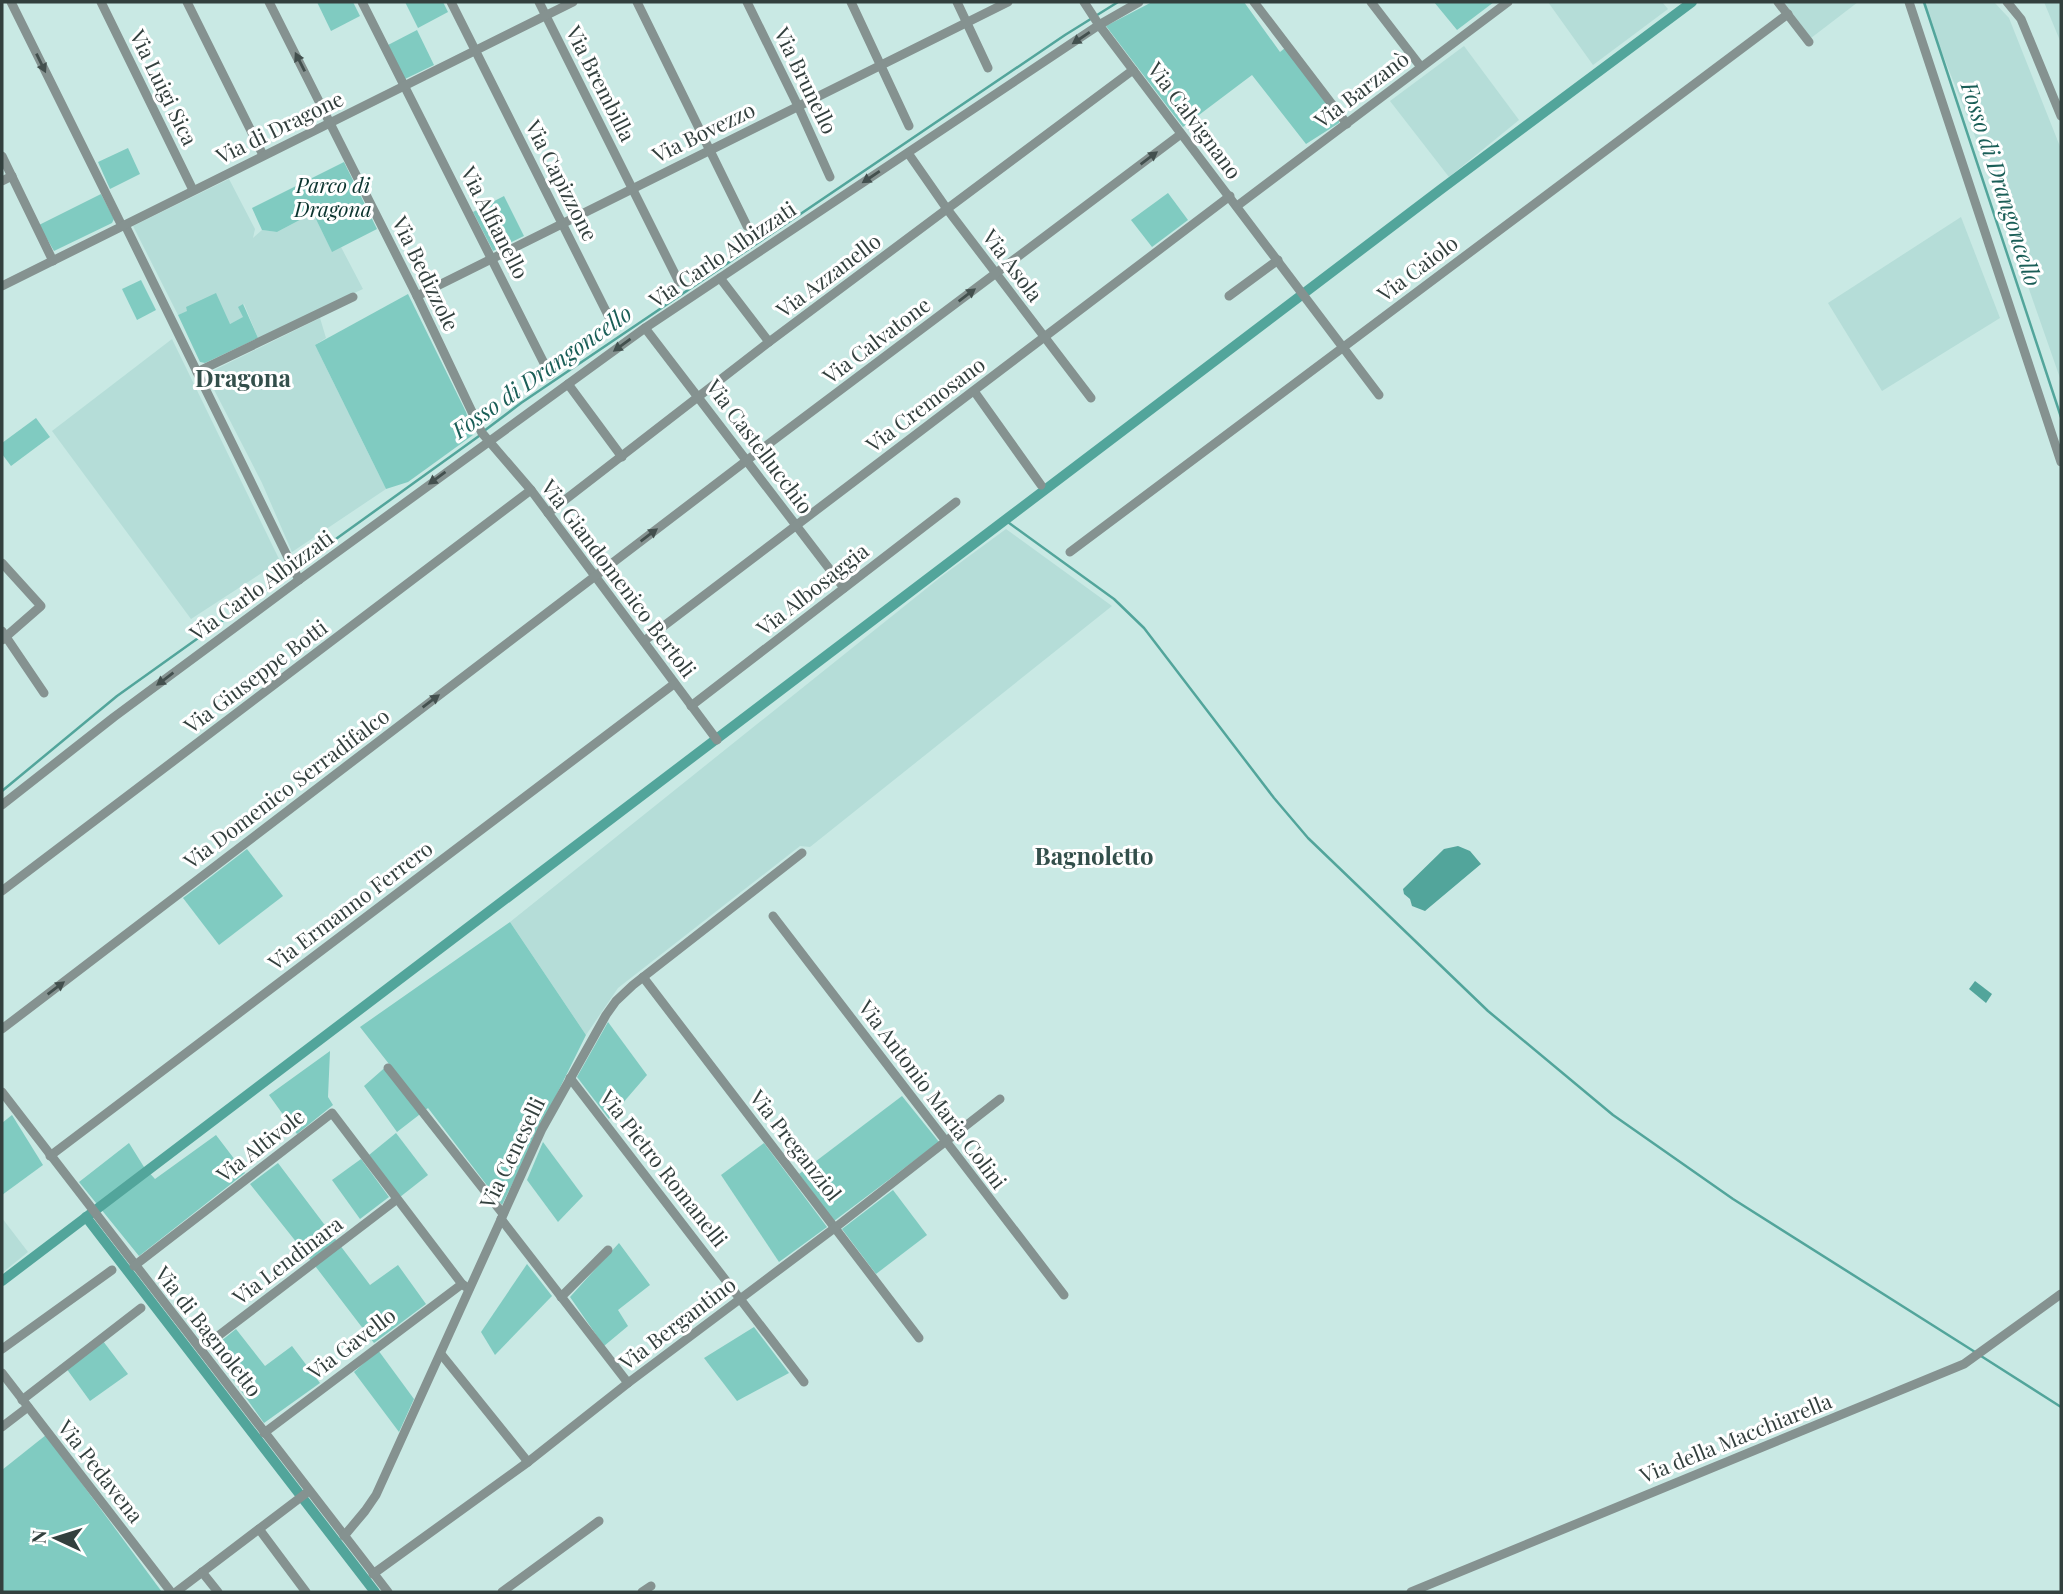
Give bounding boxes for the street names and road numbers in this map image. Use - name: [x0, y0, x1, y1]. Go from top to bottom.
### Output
- street label: Via Brembilla: [560, 20, 643, 146]
- street label: Via Brunello: [769, 21, 845, 138]
- street label: Via Luigi Sica: [124, 24, 205, 150]
- street label: Via Barzanò: [1307, 44, 1414, 134]
- street label: Via Calvignano: [1142, 55, 1249, 184]
- street label: Via di Dragone: [210, 83, 347, 170]
- street label: Via Bovezzo: [646, 94, 759, 169]
- street label: Via Capizzone: [520, 114, 605, 245]
- street label: Via Alfianello: [455, 160, 536, 283]
- street label: Via Carlo Albizzati: [642, 194, 801, 313]
- street label: Via Bedizzole: [387, 210, 467, 335]
- street label: Via Asola: [977, 222, 1050, 307]
- street label: Via Azzanello: [769, 226, 886, 323]
- street label: Via Caiolo: [1370, 228, 1463, 307]
- street label: Via Calvatone: [816, 290, 935, 390]
- street label: Via Cremosano: [859, 349, 990, 458]
- street label: Via Castellucchio: [700, 372, 820, 519]
- street label: Via Giandomenico Bertoli: [535, 472, 703, 682]
- street label: Via Carlo Albizzati: [183, 523, 338, 647]
- street label: Via Albosaggia: [749, 536, 874, 642]
- street label: Via Giuseppe Botti: [177, 612, 332, 739]
- street label: Via Domenico Serradifalco: [177, 701, 394, 874]
- street label: Via Ermanno Ferrero: [261, 833, 438, 976]
- street label: Via Antonio Maria Colini: [853, 993, 1014, 1194]
- street label: Via Pietro Romanelli: [594, 1083, 735, 1252]
- street label: Via Preganziol: [744, 1083, 849, 1206]
- street label: Via Ceneselli: [472, 1092, 550, 1213]
- street label: Via Altivole: [209, 1101, 309, 1188]
- street label: Via Lendinara: [225, 1209, 348, 1311]
- street label: Via di Bagnoletto: [149, 1259, 269, 1402]
- street label: Via Bergantino: [612, 1269, 741, 1376]
- street label: Via Gavello: [300, 1300, 400, 1385]
- street label: Via della Macchiarella: [1634, 1386, 1836, 1489]
- street label: Via Pedavena: [52, 1413, 151, 1528]

